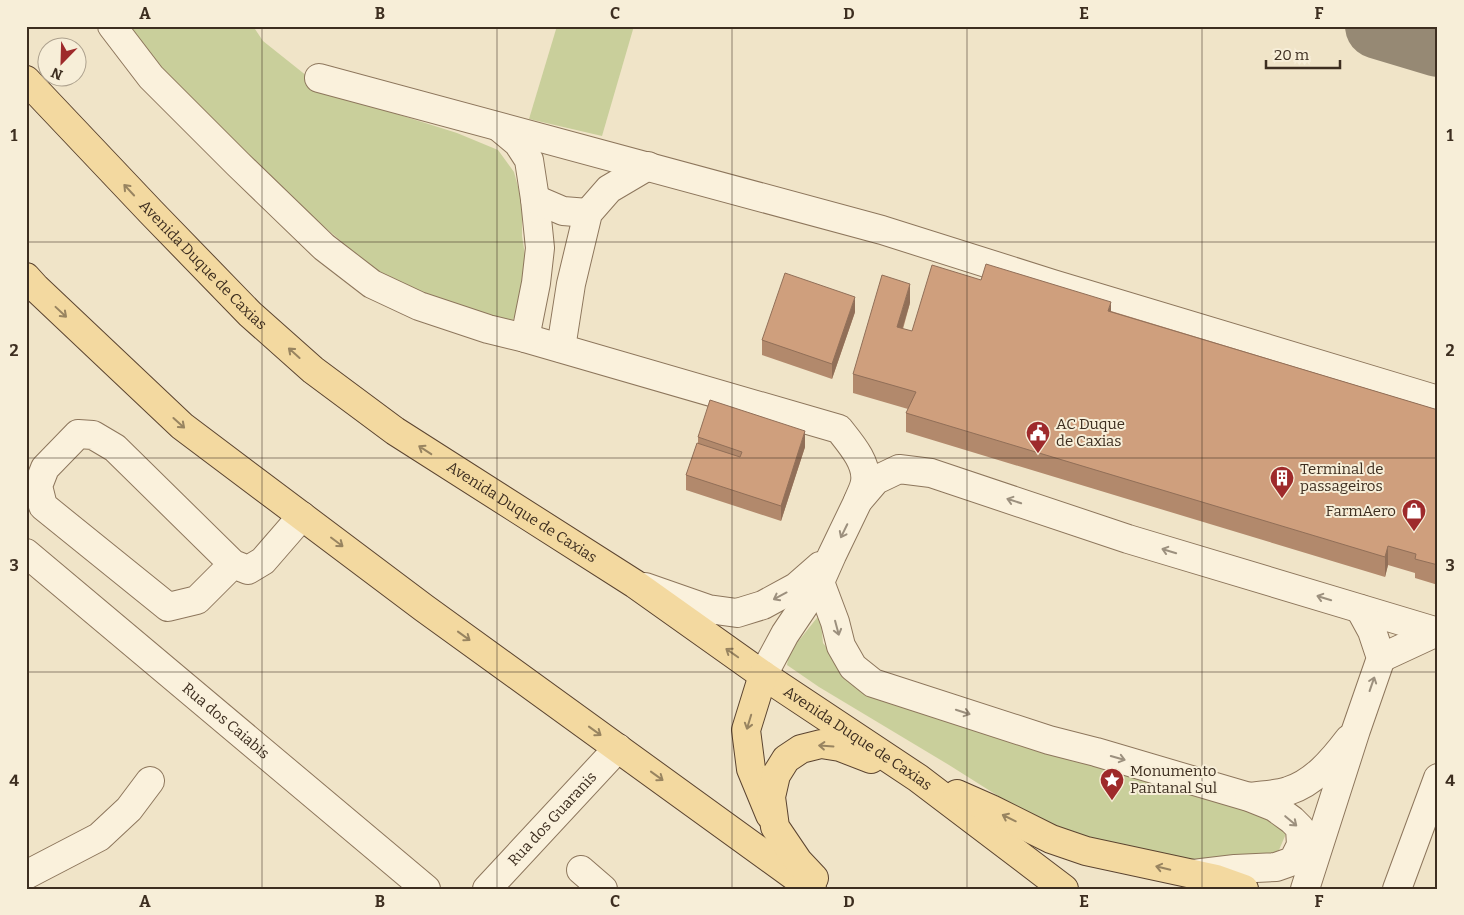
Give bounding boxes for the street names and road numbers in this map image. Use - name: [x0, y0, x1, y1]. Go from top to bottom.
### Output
- street label: Avenida Duque de Caxias: [136, 196, 270, 333]
- street label: Avenida Duque de Caxias: [444, 457, 600, 566]
- street label: Rua dos Caiabis: [179, 679, 273, 763]
- street label: Avenida Duque de Caxias: [780, 682, 935, 794]
- street label: Rua dos Guaranis: [504, 768, 600, 869]

